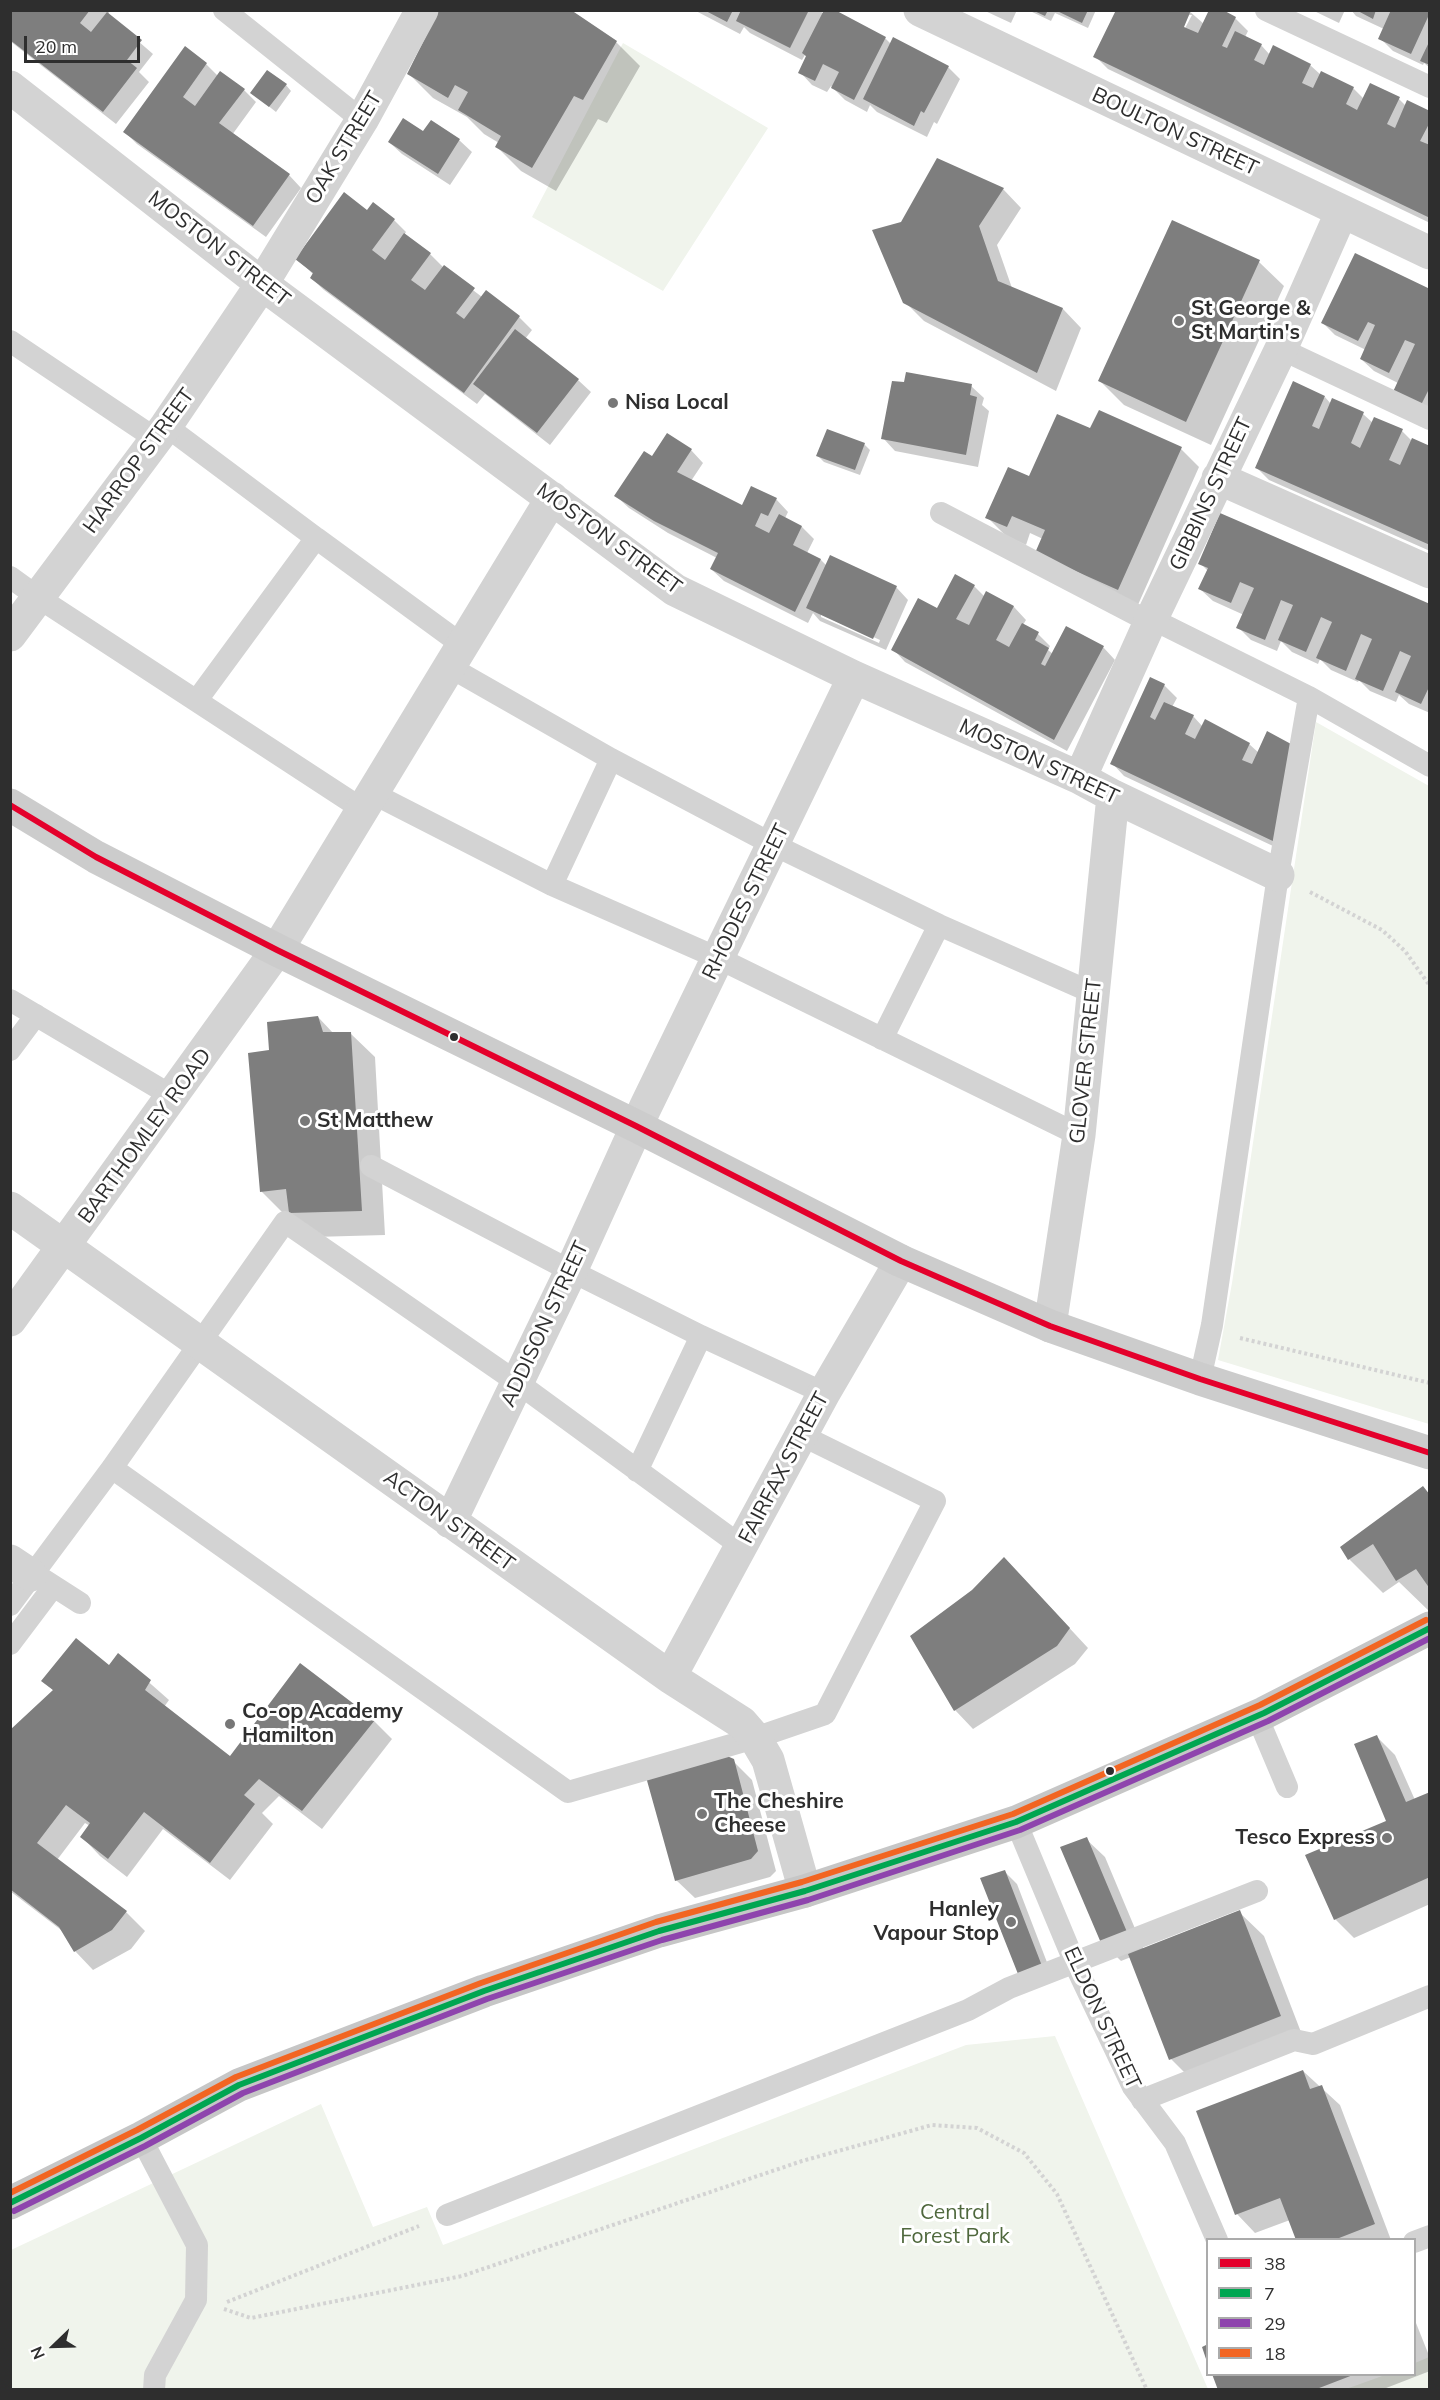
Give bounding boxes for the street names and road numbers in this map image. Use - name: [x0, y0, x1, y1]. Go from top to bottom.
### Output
- street label: BOULTON STREET: [1088, 82, 1262, 182]
- street label: OAK STREET: [300, 87, 388, 209]
- street label: MOSTON STREET: [143, 186, 295, 312]
- street label: HARROP STREET: [78, 384, 200, 538]
- street label: GIBBINS STREET: [1164, 413, 1258, 575]
- street label: MOSTON STREET: [532, 478, 686, 600]
- street label: MOSTON STREET: [955, 714, 1123, 810]
- street label: RHODES STREET: [697, 820, 795, 984]
- street label: GLOVER STREET: [1065, 977, 1107, 1145]
- street label: BARTHOMLEY ROAD: [73, 1044, 217, 1228]
- street label: ADDISON STREET: [496, 1237, 594, 1411]
- street label: FAIRFAX STREET: [733, 1388, 835, 1548]
- street label: ACTON STREET: [379, 1465, 519, 1577]
- street label: ELDON STREET: [1058, 1943, 1146, 2093]

